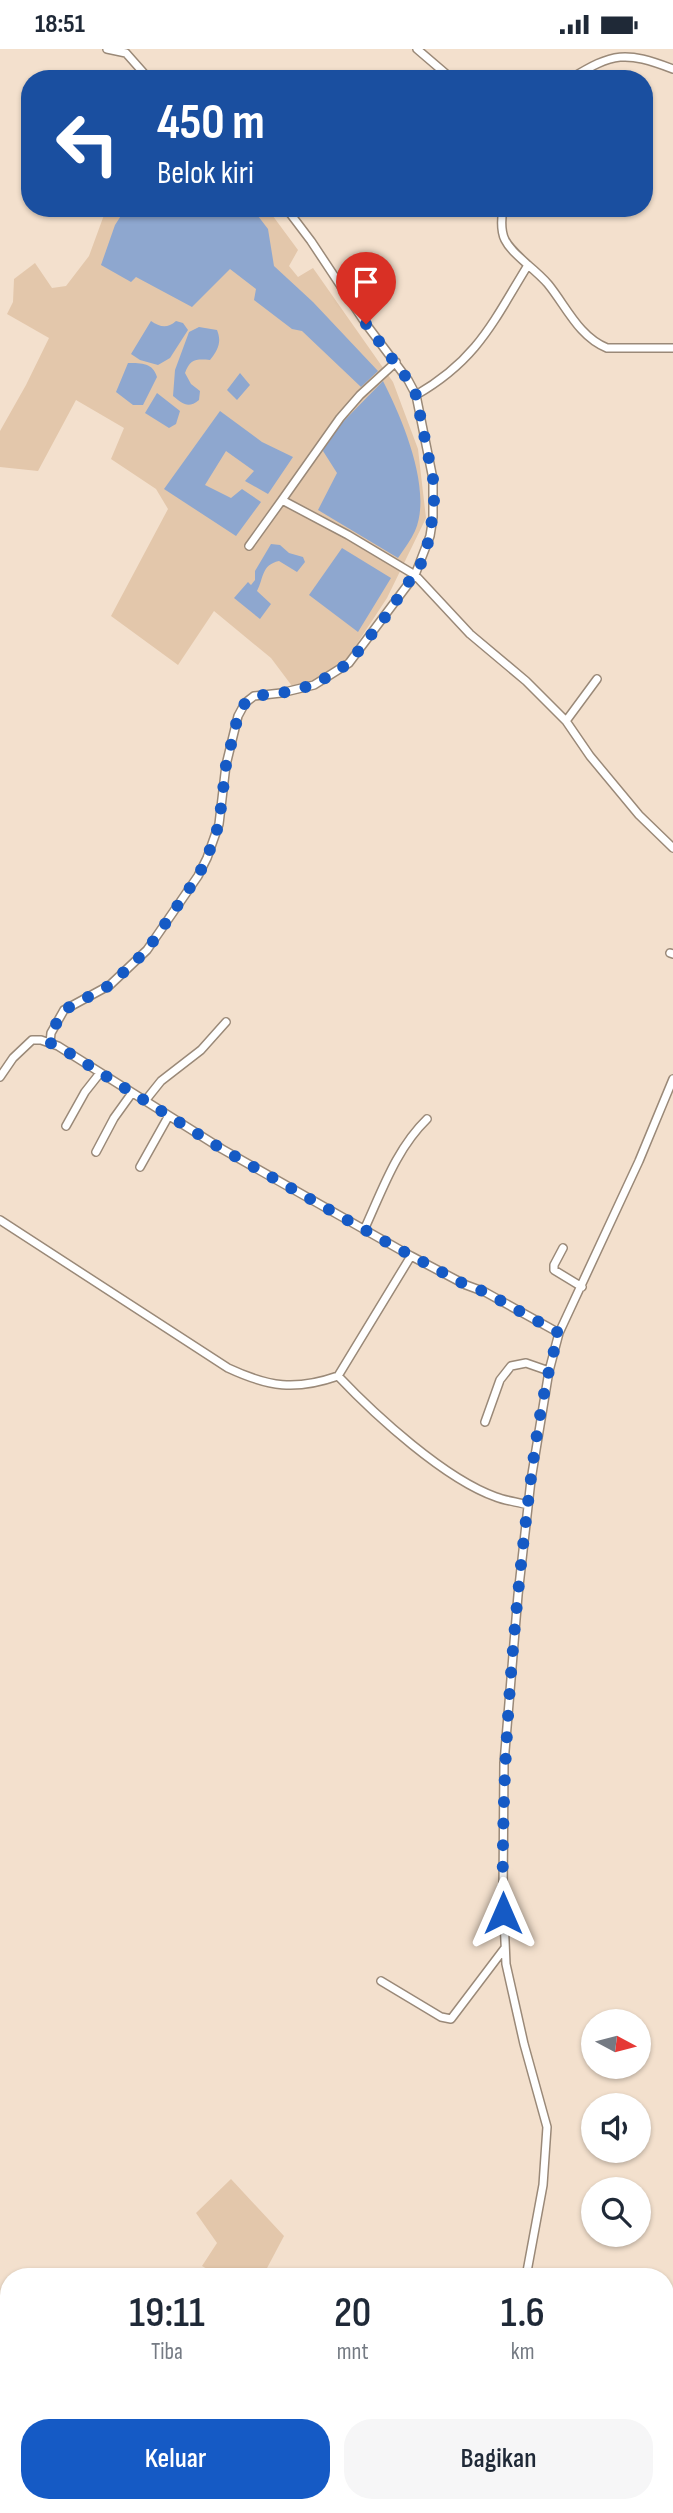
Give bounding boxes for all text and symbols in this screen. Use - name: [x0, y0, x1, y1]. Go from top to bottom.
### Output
- text: 18:51: [35, 9, 85, 40]
- text: 450 m: [157, 94, 265, 153]
- icon: left: [42, 98, 133, 189]
- text: Belok kiri: [157, 154, 254, 193]
- pin: [336, 252, 396, 324]
- icon: arrive: [347, 263, 385, 301]
- position arrow: [466, 1876, 540, 1950]
- north arrow: [581, 2009, 651, 2079]
- map controls: [581, 2009, 651, 2247]
- button: sound: [581, 2093, 651, 2163]
- button: search: [581, 2177, 651, 2247]
- text: 19:11: [129, 2288, 205, 2339]
- text: 20: [334, 2288, 371, 2339]
- text: 1.6: [501, 2288, 545, 2339]
- text: Tiba: [151, 2338, 183, 2366]
- text: mnt: [337, 2338, 369, 2366]
- text: km: [511, 2338, 534, 2366]
- button: Keluar: [21, 2419, 330, 2499]
- button: Bagikan: [344, 2419, 653, 2499]

